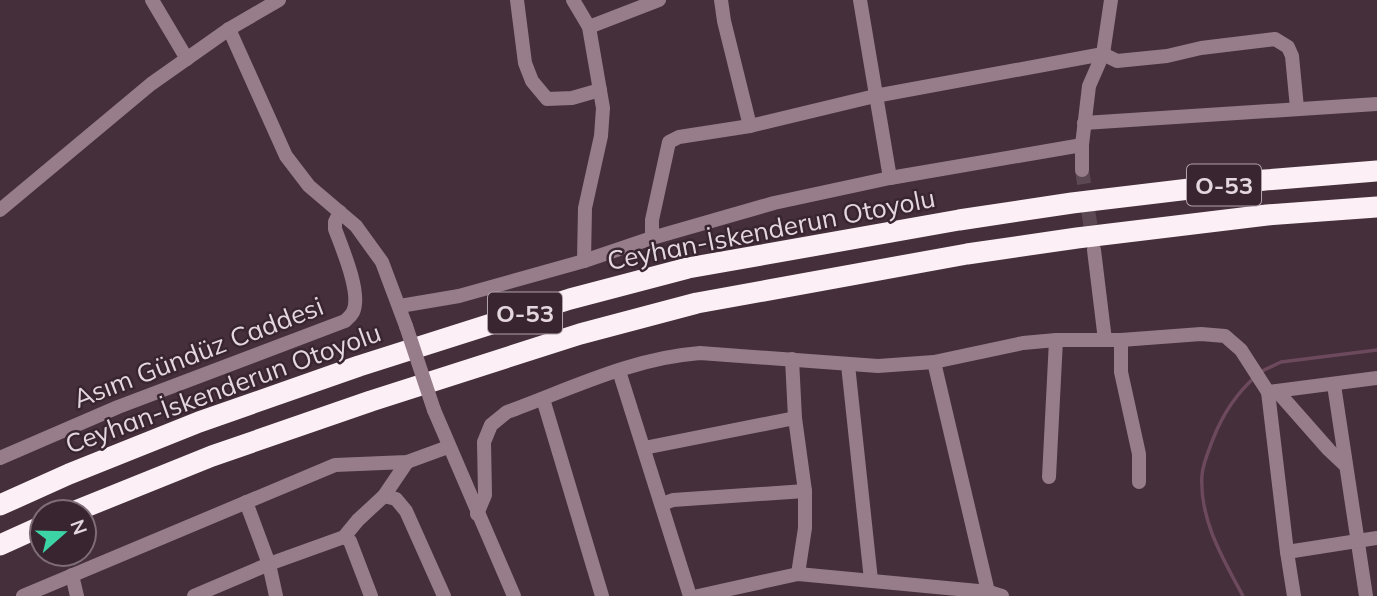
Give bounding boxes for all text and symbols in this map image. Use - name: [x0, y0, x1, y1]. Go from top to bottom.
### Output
- road number: O-53: [1187, 164, 1261, 205]
- street label: Ceyhan-İskenderun Otoyolu: [604, 181, 938, 277]
- street label: Asım Gündüz Caddesi: [68, 289, 328, 415]
- road number: O-53: [488, 292, 562, 334]
- street label: Ceyhan-İskenderun Otoyolu: [61, 315, 385, 461]
- north arrow: [28, 498, 98, 568]
- text: N: [65, 516, 93, 538]

